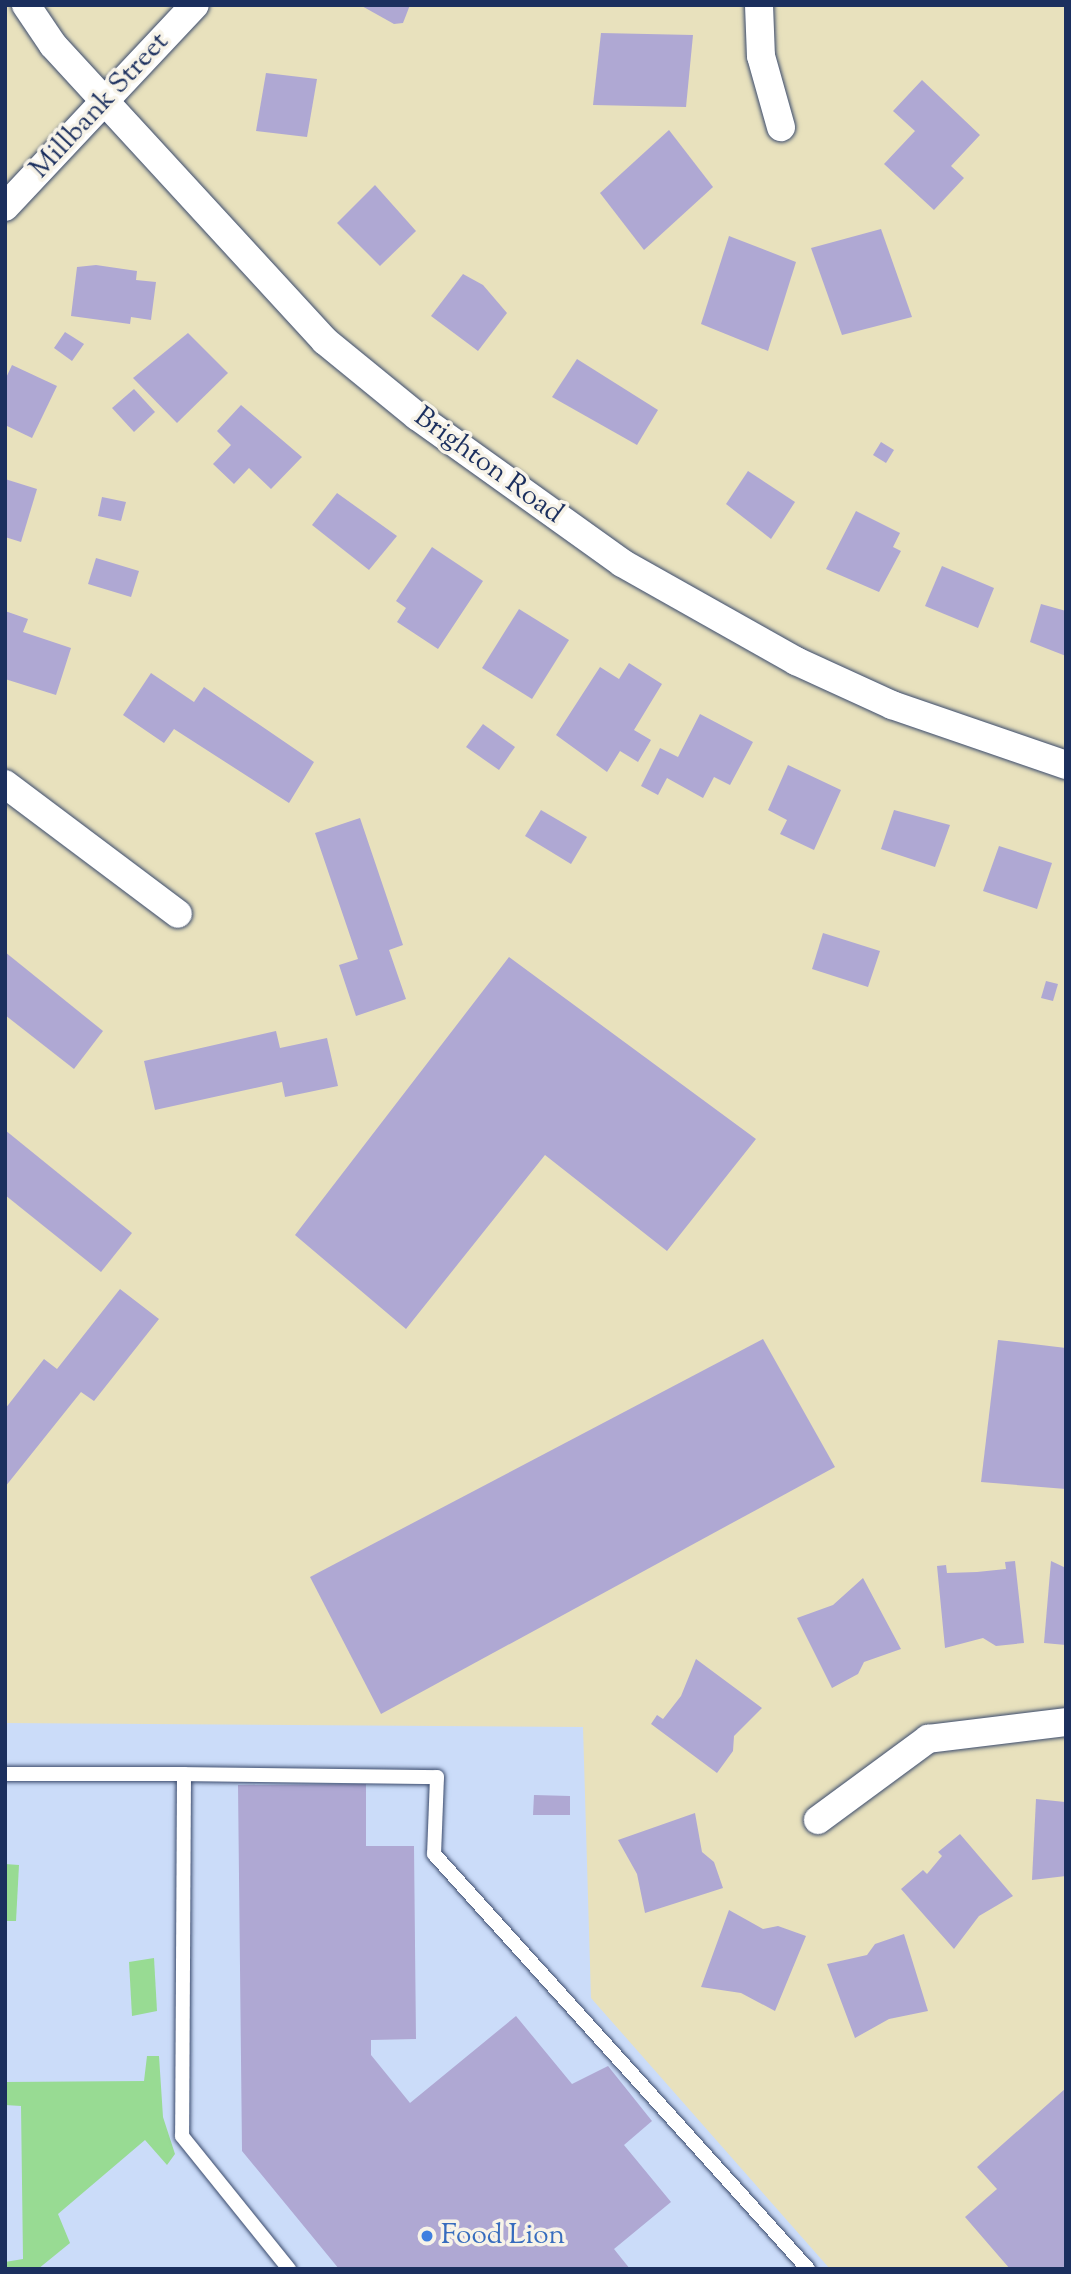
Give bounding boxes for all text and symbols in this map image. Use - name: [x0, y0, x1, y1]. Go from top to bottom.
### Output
- street label: Millbank Street: [24, 26, 176, 186]
- street label: Brighton Road: [407, 401, 569, 531]
- place label: Food Lion: [441, 2219, 565, 2253]
- marker: Food Lion: [419, 2228, 435, 2244]

